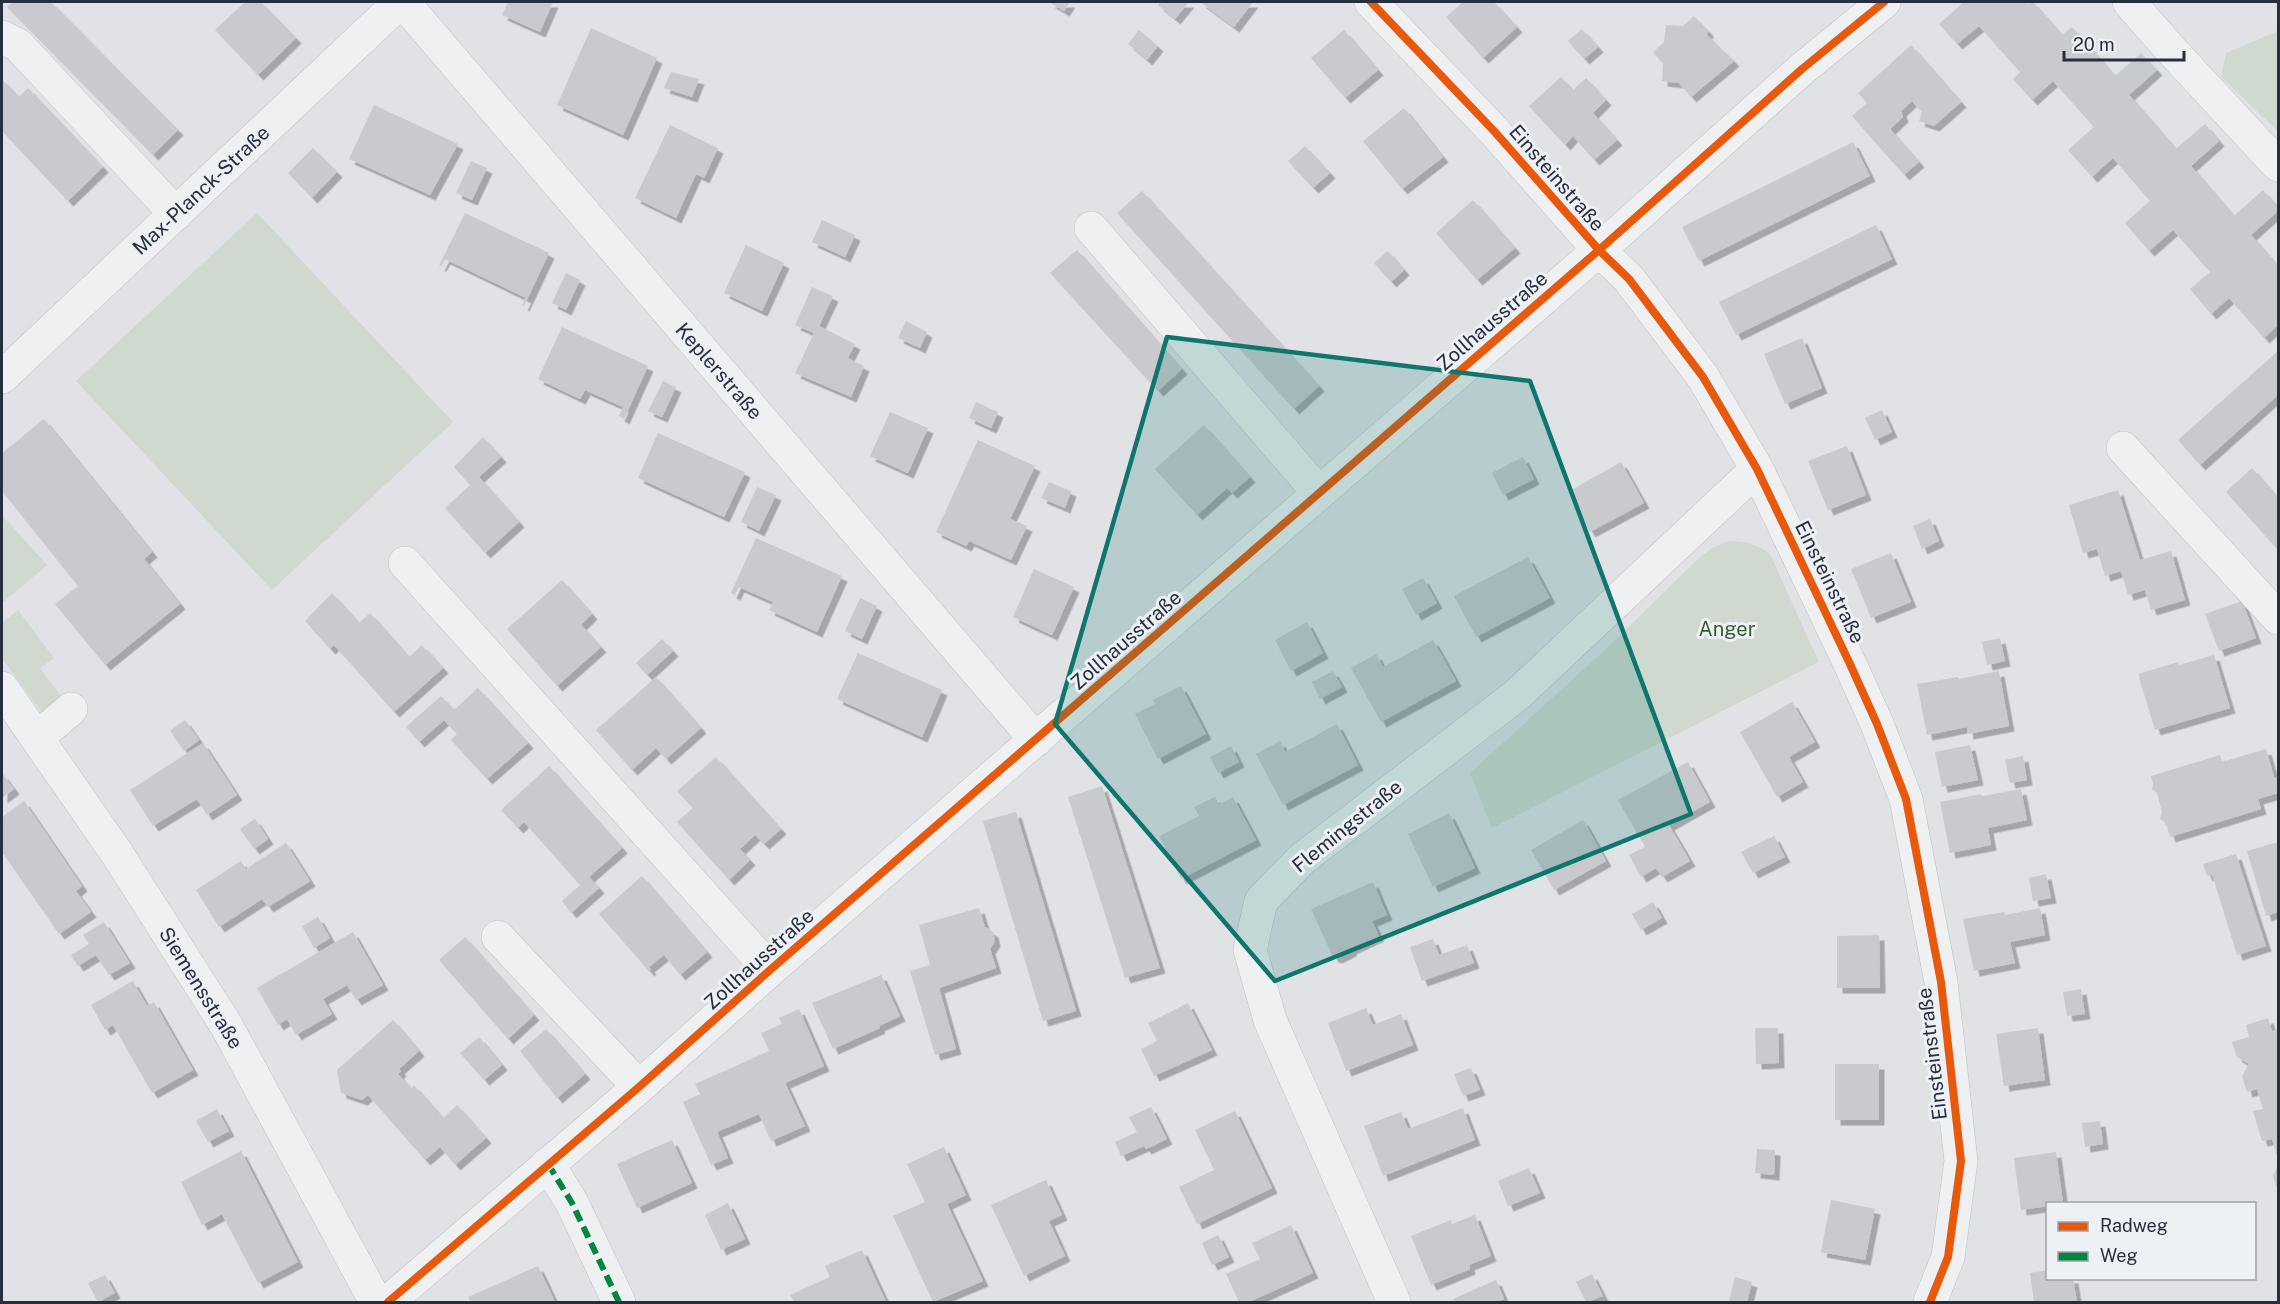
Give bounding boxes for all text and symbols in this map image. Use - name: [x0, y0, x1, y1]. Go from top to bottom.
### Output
- scale bar: [2064, 24, 2184, 62]
- text: 20 m: [2073, 34, 2115, 55]
- street label: Max-Planck-Straße: [127, 120, 275, 260]
- street label: Einsteinstraße: [1504, 120, 1610, 236]
- street label: Zollhausstraße: [1432, 266, 1552, 376]
- street label: Keplerstraße: [670, 318, 768, 424]
- street label: Einsteinstraße: [1790, 517, 1870, 647]
- street label: Zollhausstraße: [1066, 585, 1186, 695]
- park label: Anger: [1698, 617, 1756, 641]
- street label: Flemingstraße: [1287, 774, 1407, 878]
- street label: Zollhausstraße: [699, 904, 819, 1014]
- street label: Siemensstraße: [154, 923, 248, 1053]
- street label: Einsteinstraße: [1912, 986, 1952, 1122]
- legend: [2046, 1202, 2256, 1280]
- text: Radweg: [2100, 1215, 2168, 1236]
- text: Weg: [2100, 1245, 2138, 1266]

